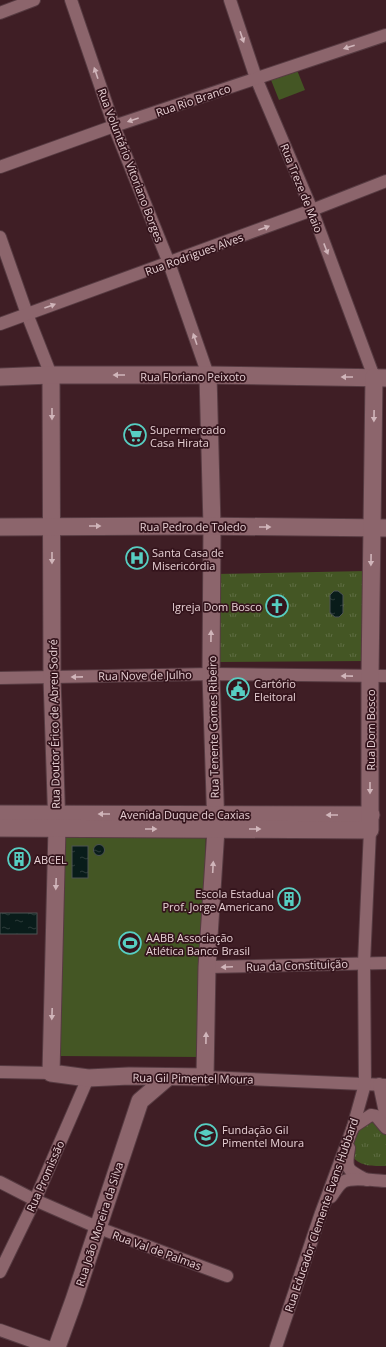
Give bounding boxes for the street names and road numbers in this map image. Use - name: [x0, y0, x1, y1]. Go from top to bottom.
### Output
- street label: Rua Rio Branco: [154, 80, 233, 120]
- street label: Rua Voluntário Vitoriano Borges: [95, 86, 167, 244]
- street label: Rua Treze de Maio: [277, 141, 327, 235]
- street label: Rua Rodrigues Alves: [143, 229, 245, 279]
- street label: Rua Floriano Peixoto: [140, 369, 246, 384]
- street label: Rua Pedro de Toledo: [140, 519, 247, 534]
- street label: Rua Doutor Érico de Abreu Sodré: [45, 639, 63, 809]
- street label: Rua Tenente Gomes Ribeiro: [204, 655, 222, 799]
- street label: Rua Nove de Julho: [98, 667, 192, 683]
- street label: Rua Dom Bosco: [363, 689, 378, 771]
- street label: Avenida Duque de Caxias: [120, 807, 250, 822]
- street label: Rua da Constituição: [246, 956, 349, 974]
- street label: Rua Gil Pimentel Moura: [132, 1069, 254, 1087]
- street label: Rua Educador Clemente Evans Hubbard: [281, 1116, 361, 1314]
- street label: Rua Promissão: [23, 1138, 68, 1214]
- street label: Rua João Moreira da Silva: [72, 1160, 126, 1288]
- street label: Rua Val de Palmas: [110, 1227, 204, 1273]

